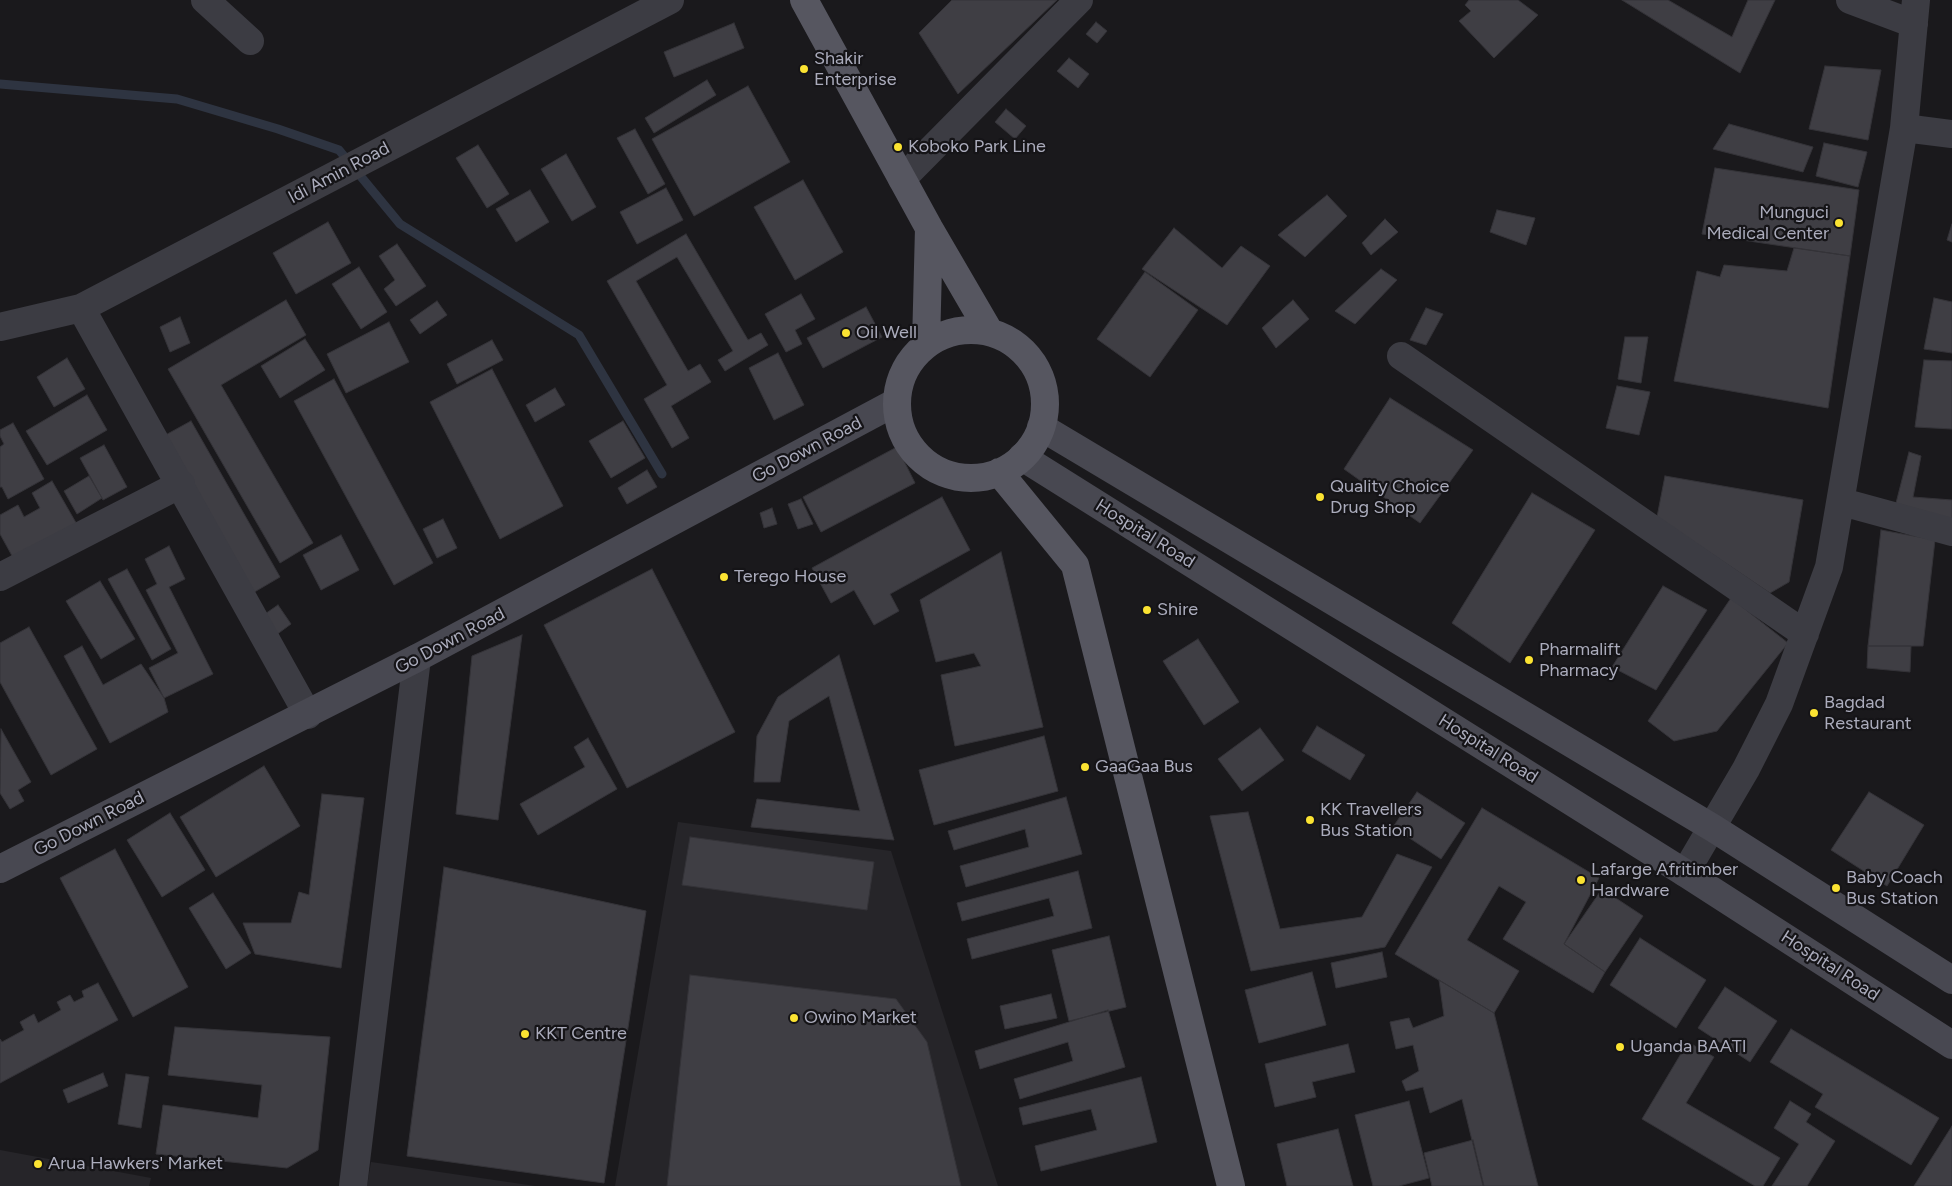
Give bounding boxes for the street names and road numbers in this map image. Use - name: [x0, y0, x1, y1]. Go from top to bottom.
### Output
- street label: Idi Amin Road: [285, 137, 393, 209]
- street label: Go Down Road: [748, 412, 866, 488]
- street label: Hospital Road: [1091, 495, 1199, 573]
- street label: Go Down Road: [391, 603, 509, 679]
- street label: Hospital Road: [1434, 710, 1542, 788]
- street label: Go Down Road: [30, 787, 148, 861]
- street label: Hospital Road: [1777, 926, 1883, 1006]

